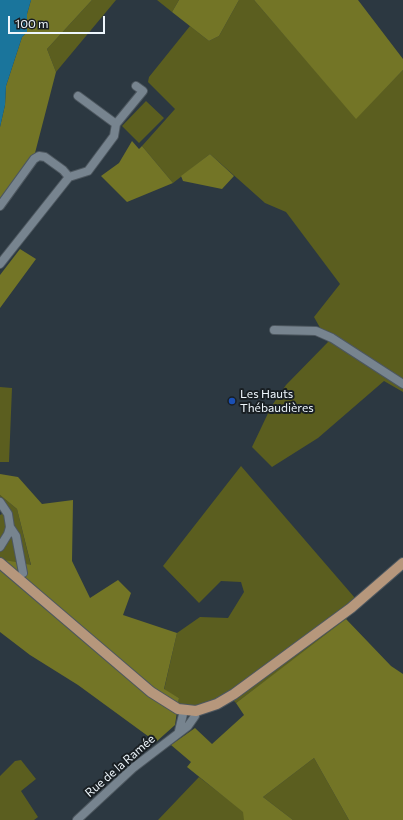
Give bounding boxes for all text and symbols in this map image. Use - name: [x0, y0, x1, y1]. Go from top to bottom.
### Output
- scale bar: [10, 8, 107, 34]
- text: 100 m: [15, 16, 49, 30]
- place label: Les Hauts Thébaudières: [240, 387, 314, 415]
- marker: Les Hauts Thébaudières: [227, 396, 237, 406]
- street label: Rue de la Ramée: [82, 732, 158, 800]

